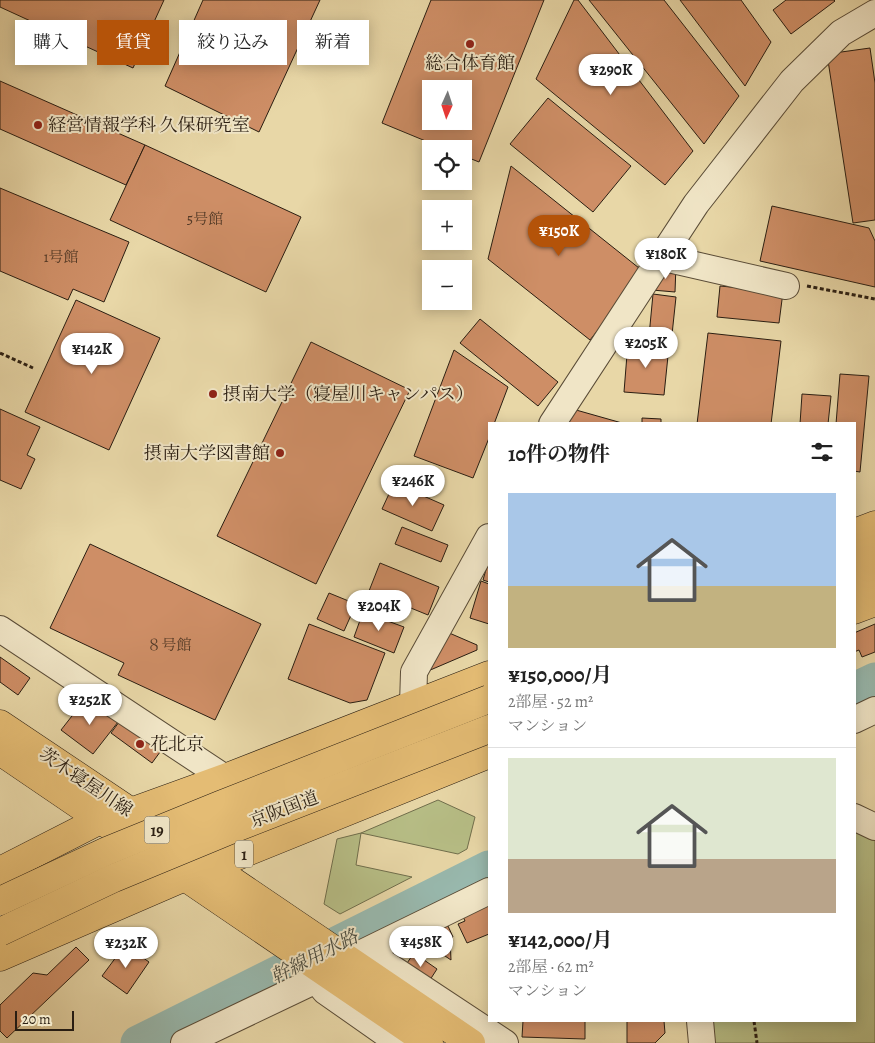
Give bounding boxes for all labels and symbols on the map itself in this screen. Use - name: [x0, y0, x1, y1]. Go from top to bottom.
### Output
- marker: 総合体育館: [464, 38, 476, 50]
- place label: 総合体育館: [425, 51, 515, 75]
- pin: ¥290K: [576, 54, 646, 96]
- north arrow: [422, 80, 472, 130]
- place label: 経営情報学科 久保研究室: [48, 113, 250, 137]
- marker: 経営情報学科 久保研究室: [32, 119, 44, 131]
- house number: 5号館: [187, 209, 223, 229]
- pin: ¥150K: [524, 214, 594, 257]
- pin: ¥180K: [631, 238, 701, 280]
- house number: 1号館: [43, 247, 79, 267]
- pin: ¥205K: [611, 326, 681, 369]
- pin: ¥142K: [57, 332, 127, 375]
- place label: 摂南大学（寝屋川キャンパス）: [223, 382, 474, 406]
- marker: 摂南大学（寝屋川キャンパス）: [207, 388, 219, 400]
- place label: 摂南大学図書館: [144, 441, 270, 465]
- marker: 摂南大学図書館: [274, 447, 286, 459]
- pin: ¥246K: [378, 464, 448, 507]
- pin: ¥204K: [344, 590, 414, 632]
- house number: ８号館: [146, 635, 192, 655]
- pin: ¥252K: [55, 684, 125, 726]
- place label: 花北京: [150, 732, 204, 756]
- marker: 花北京: [134, 738, 146, 750]
- street label: 茨木寝屋川線: [35, 742, 137, 822]
- street label: 京阪国道: [246, 785, 322, 833]
- road number: 19: [144, 816, 170, 844]
- road number: 1: [235, 841, 253, 868]
- water label: 幹線用水路: [266, 923, 364, 990]
- pin: ¥232K: [91, 926, 161, 969]
- pin: ¥458K: [386, 926, 456, 968]
- scale bar: [15, 1008, 74, 1031]

